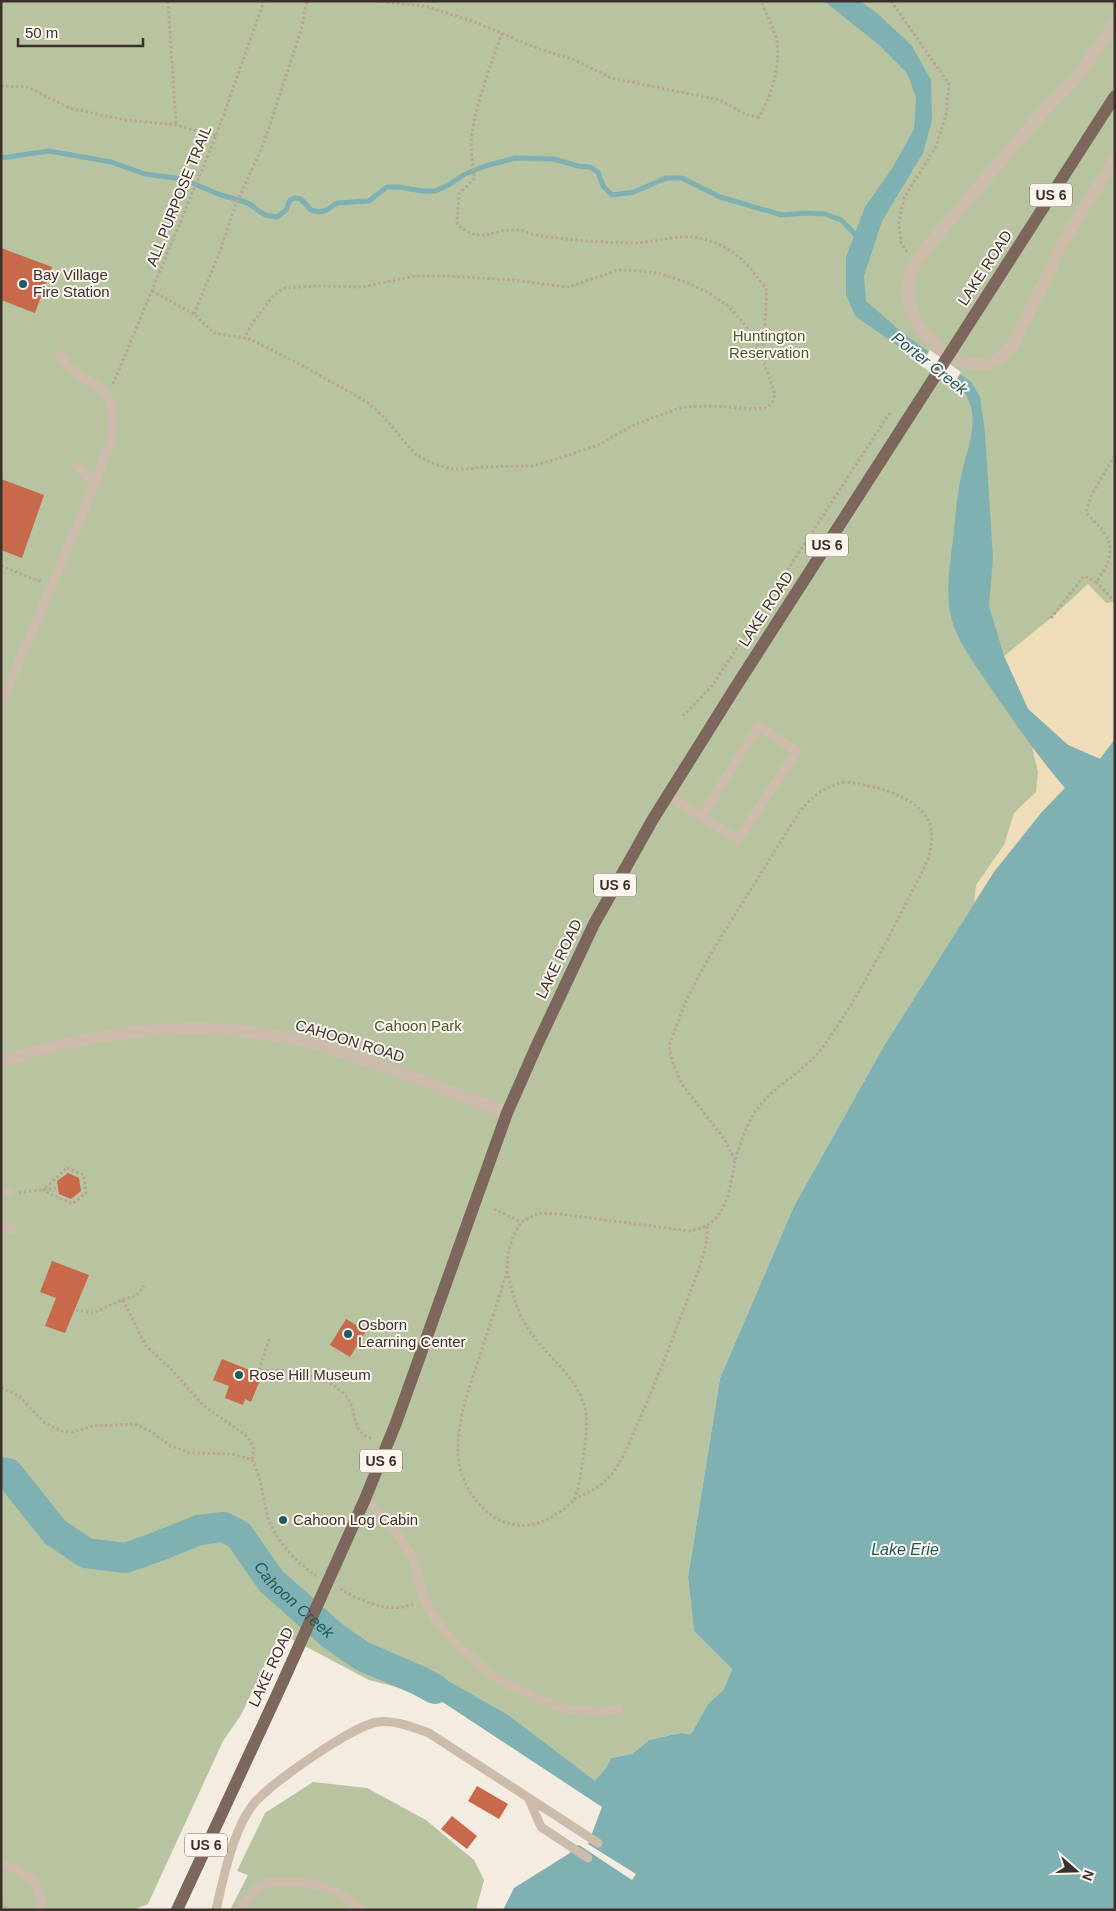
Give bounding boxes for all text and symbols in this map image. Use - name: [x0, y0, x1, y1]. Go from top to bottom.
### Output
- scale bar: [18, 15, 142, 47]
- text: 50 m: [25, 24, 58, 41]
- street label: ALL PURPOSE TRAIL: [143, 123, 215, 269]
- road number: US 6: [1030, 184, 1072, 206]
- street label: LAKE ROAD: [954, 227, 1015, 308]
- place label: Bay Village Fire Station: [33, 266, 110, 300]
- marker: Bay Village Fire Station: [17, 278, 29, 290]
- park label: Huntington Reservation: [729, 327, 809, 361]
- water label: Porter Creek: [889, 329, 971, 399]
- road number: US 6: [806, 534, 848, 556]
- street label: LAKE ROAD: [735, 568, 796, 649]
- road number: US 6: [594, 874, 636, 896]
- street label: LAKE ROAD: [532, 916, 585, 1001]
- street label: CAHOON ROAD: [293, 1016, 407, 1065]
- park label: Cahoon Park: [374, 1017, 462, 1034]
- place label: Osborn Learning Center: [358, 1316, 466, 1350]
- marker: Osborn Learning Center: [342, 1328, 354, 1340]
- place label: Rose Hill Museum: [249, 1366, 371, 1383]
- marker: Rose Hill Museum: [233, 1369, 245, 1381]
- road number: US 6: [360, 1450, 402, 1472]
- place label: Cahoon Log Cabin: [293, 1511, 418, 1528]
- marker: Cahoon Log Cabin: [277, 1514, 289, 1526]
- water label: Lake Erie: [871, 1541, 939, 1558]
- water label: Cahoon Creek: [251, 1558, 338, 1642]
- street label: LAKE ROAD: [245, 1624, 296, 1709]
- road number: US 6: [185, 1834, 227, 1856]
- north arrow: [1051, 1846, 1101, 1896]
- text: N: [1079, 1868, 1097, 1883]

